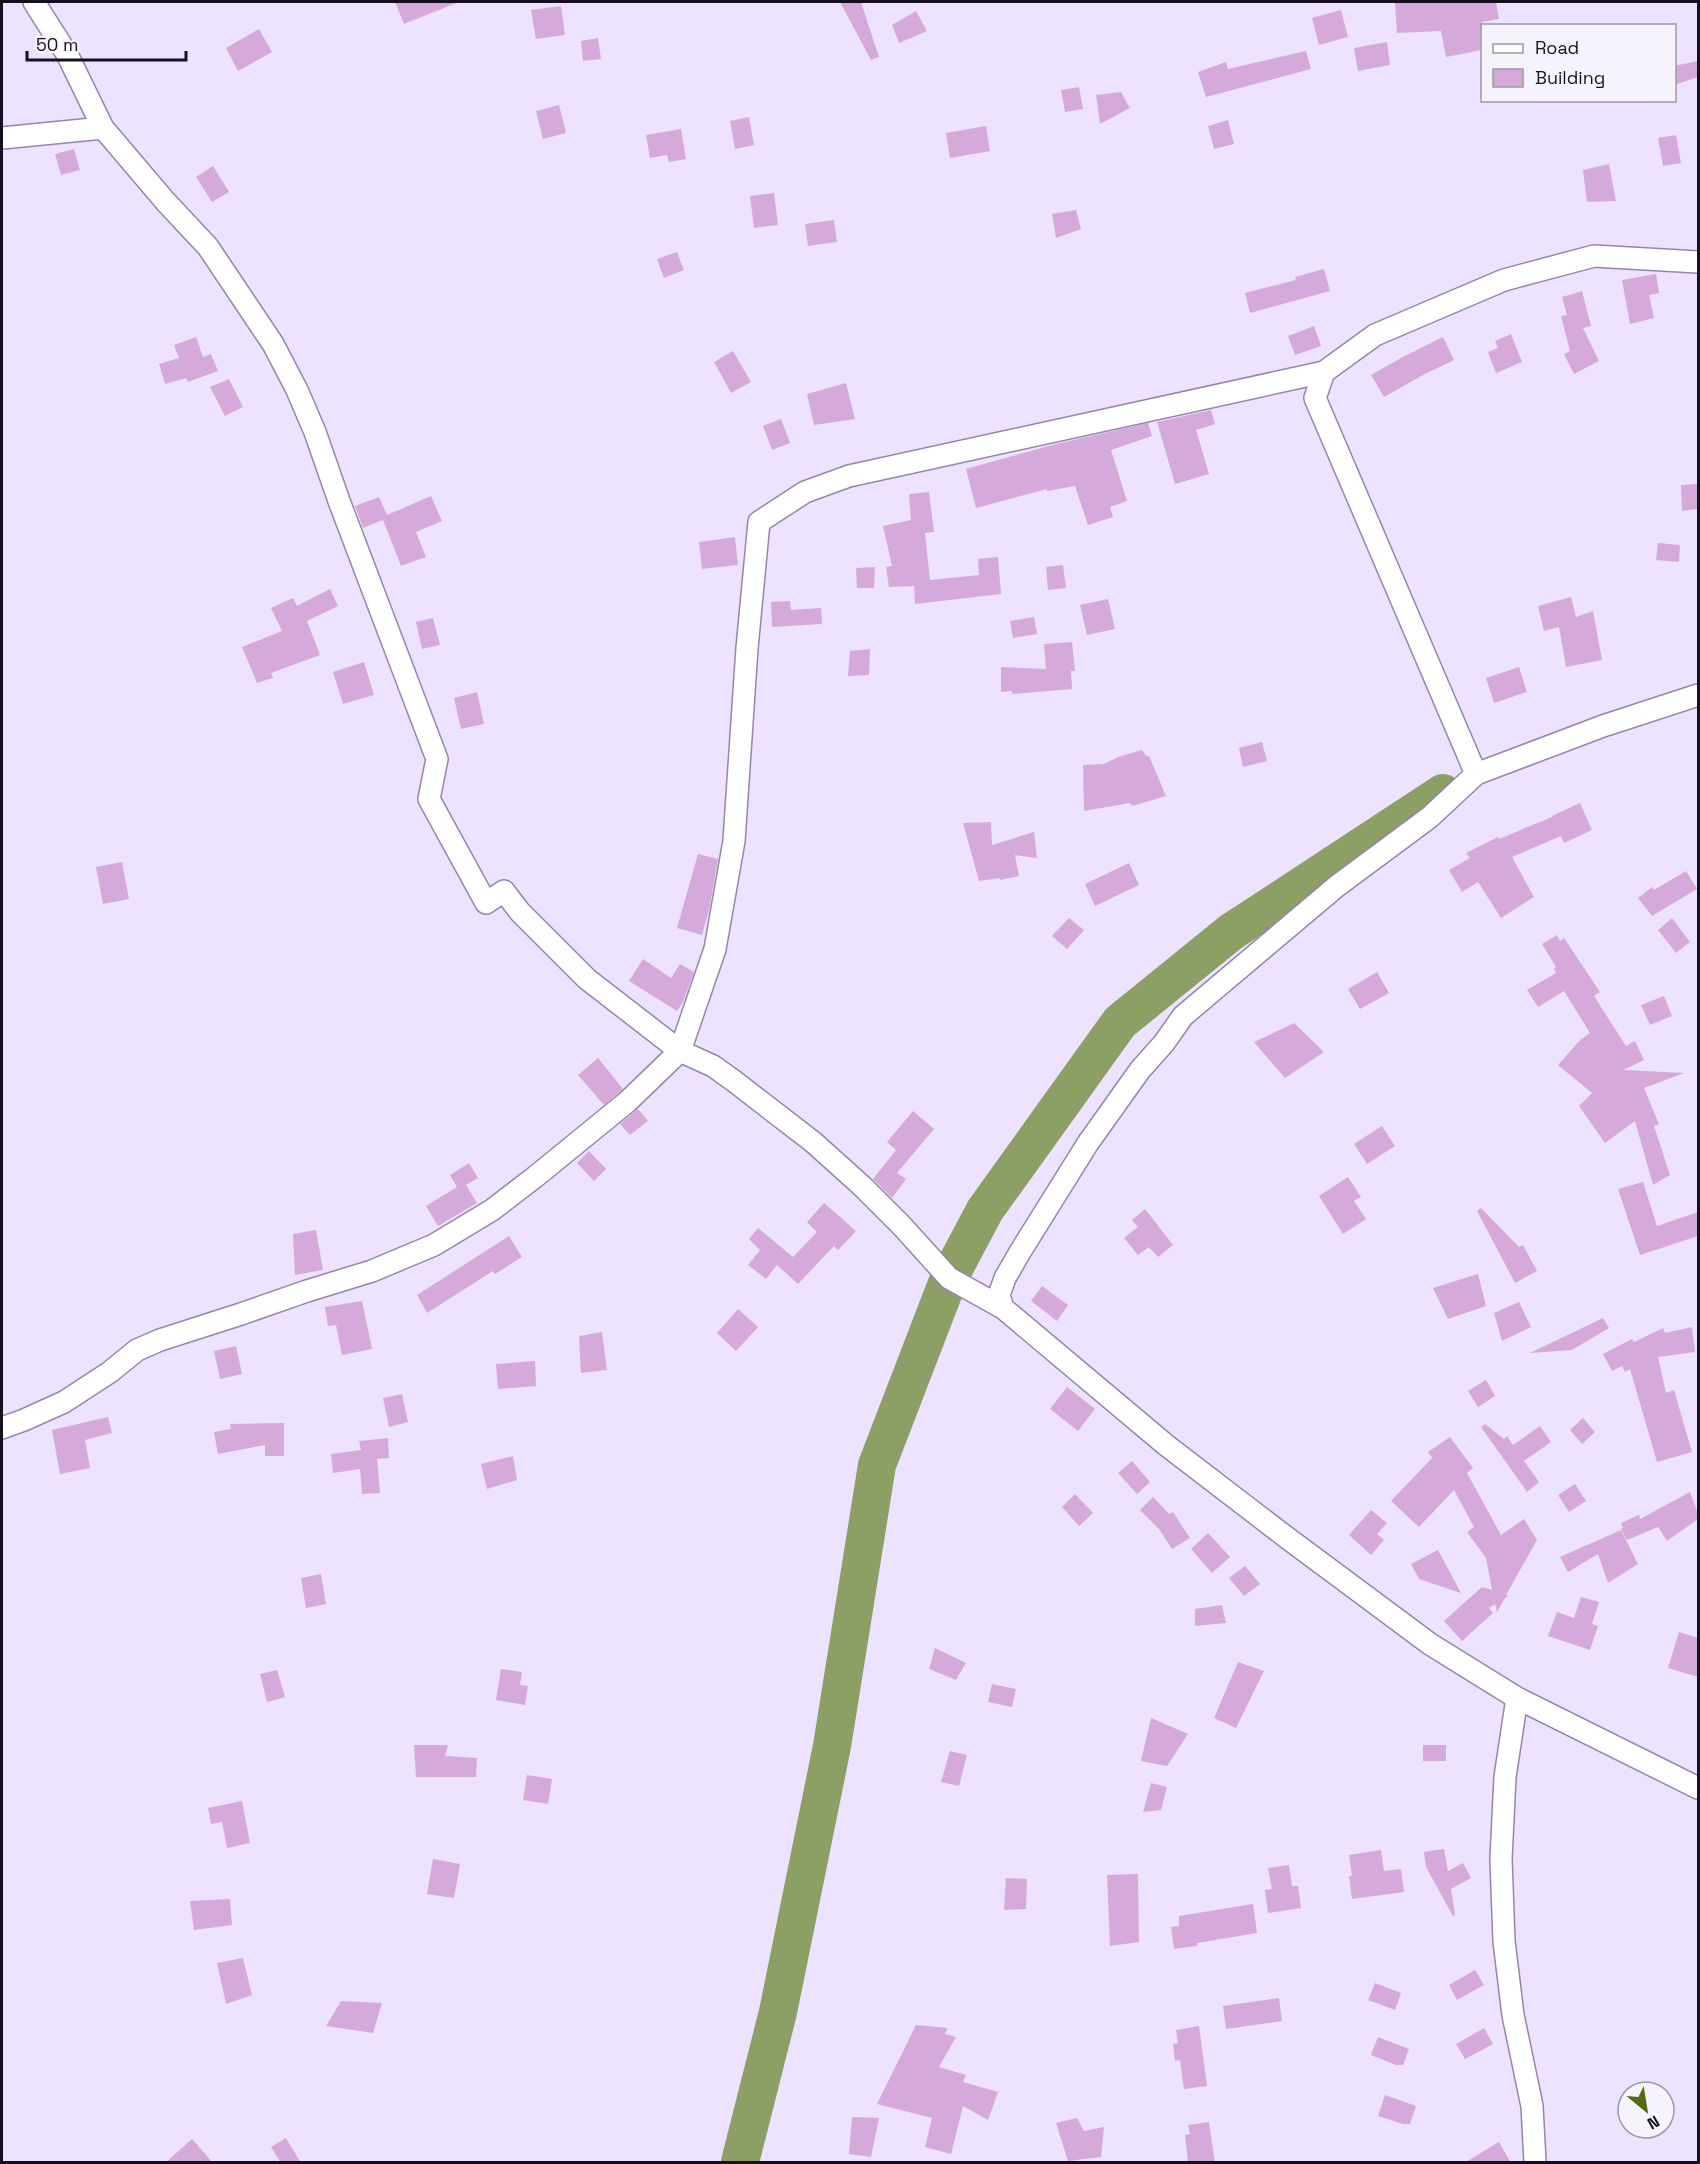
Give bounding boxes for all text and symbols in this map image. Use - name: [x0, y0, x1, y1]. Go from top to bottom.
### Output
- scale bar: [27, 24, 186, 62]
- legend: [1481, 24, 1676, 102]
- text: 50 m: [36, 33, 78, 56]
- text: Road: [1535, 36, 1579, 59]
- text: Building: [1535, 66, 1605, 89]
- north arrow: [1616, 2080, 1676, 2140]
- text: N: [1643, 2111, 1663, 2134]

